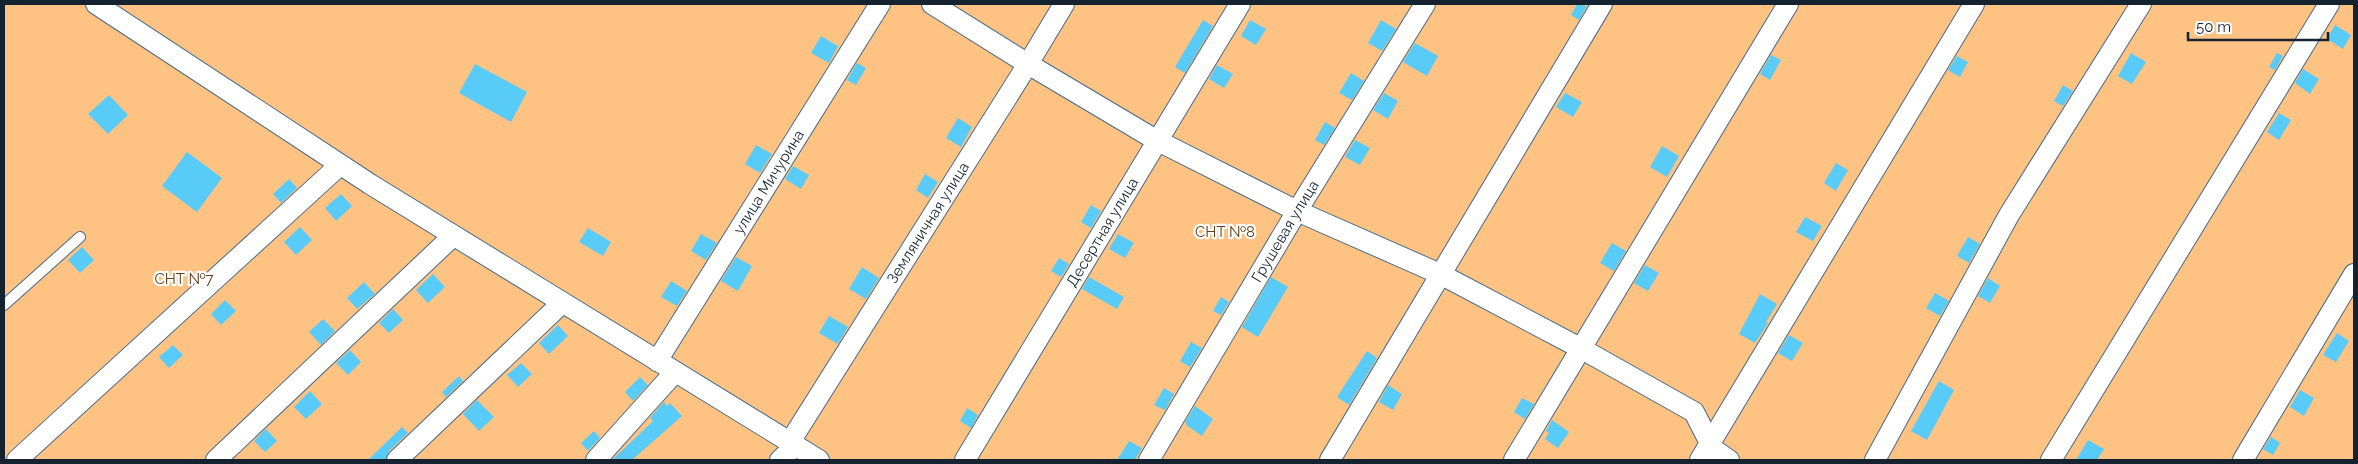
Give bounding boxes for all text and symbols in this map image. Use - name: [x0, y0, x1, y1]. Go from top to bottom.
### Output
- scale bar: [2188, 10, 2328, 42]
- text: 50 m: [2196, 18, 2231, 36]
- street label: улица Мичурина: [730, 127, 808, 237]
- street label: Земляничная улица: [883, 159, 973, 287]
- street label: Десертная улица: [1063, 174, 1142, 290]
- street label: Грушевая улица: [1248, 177, 1323, 286]
- park label: СНТ №8: [1195, 223, 1255, 241]
- park label: СНТ №7: [154, 270, 214, 288]

